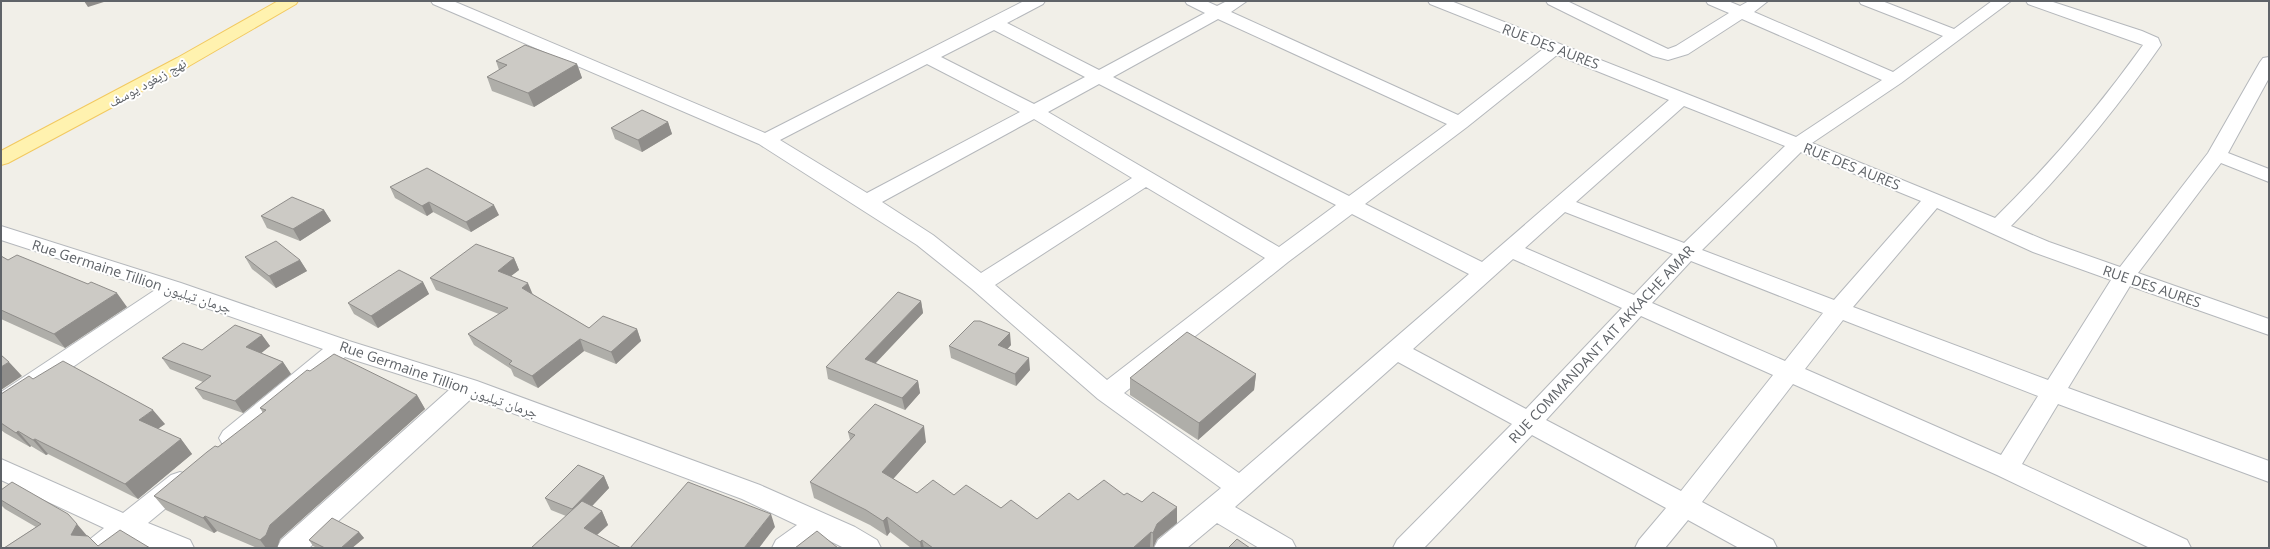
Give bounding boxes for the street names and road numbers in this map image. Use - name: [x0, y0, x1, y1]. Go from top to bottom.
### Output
- street label: RUE DES AURES: [1500, 19, 1602, 73]
- street label: نهج زيغود يوسف: [105, 53, 190, 112]
- street label: RUE DES AURES: [1801, 138, 1903, 194]
- street label: Rue Germaine Tillion جرمان تيليون: [30, 235, 234, 317]
- street label: RUE COMMANDANT AIT AKKACHE AMAR: [1504, 241, 1698, 447]
- street label: RUE DES AURES: [2100, 260, 2204, 312]
- street label: Rue Germaine Tillion جرمان تيليون: [337, 336, 541, 422]

